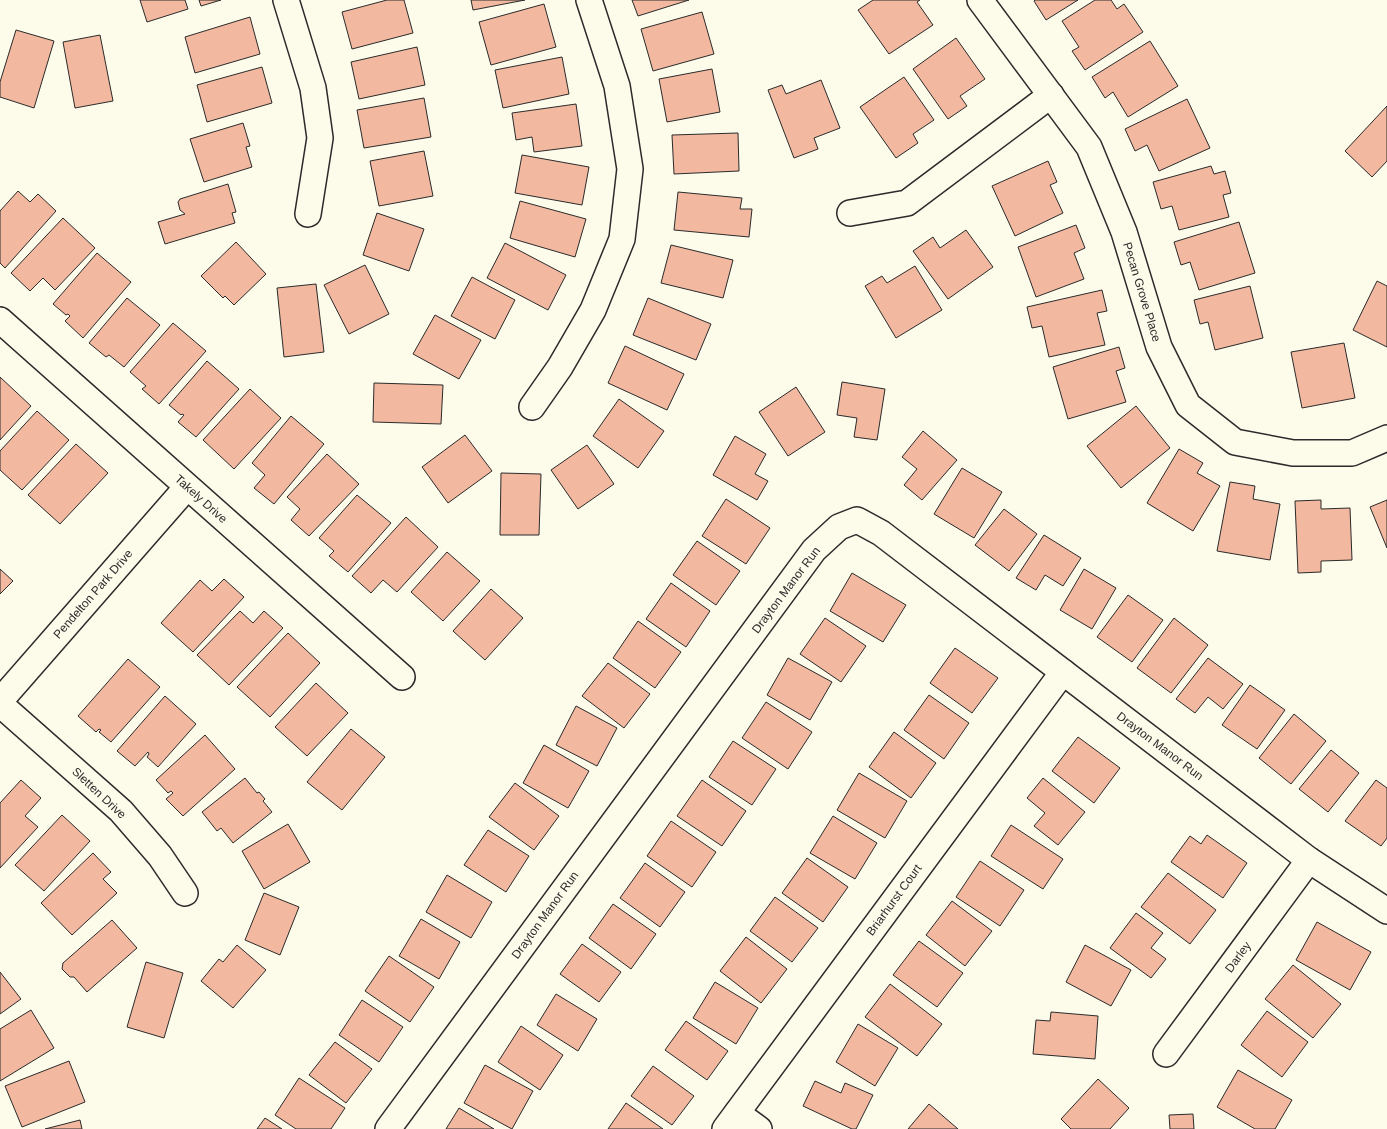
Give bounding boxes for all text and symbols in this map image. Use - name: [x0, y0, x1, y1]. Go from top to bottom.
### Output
- street label: Pecan Grove Place: [1120, 241, 1164, 344]
- street label: Takely Drive: [172, 472, 230, 526]
- street label: Drayton Manor Run: [749, 544, 823, 636]
- street label: Pendelton Park Drive: [51, 546, 136, 641]
- street label: Drayton Manor Run: [1114, 709, 1206, 783]
- street label: Sletten Drive: [69, 764, 129, 822]
- street label: Briarhurst Court: [863, 861, 925, 938]
- street label: Drayton Manor Run: [509, 869, 581, 961]
- street label: Darley: [1222, 939, 1254, 975]

